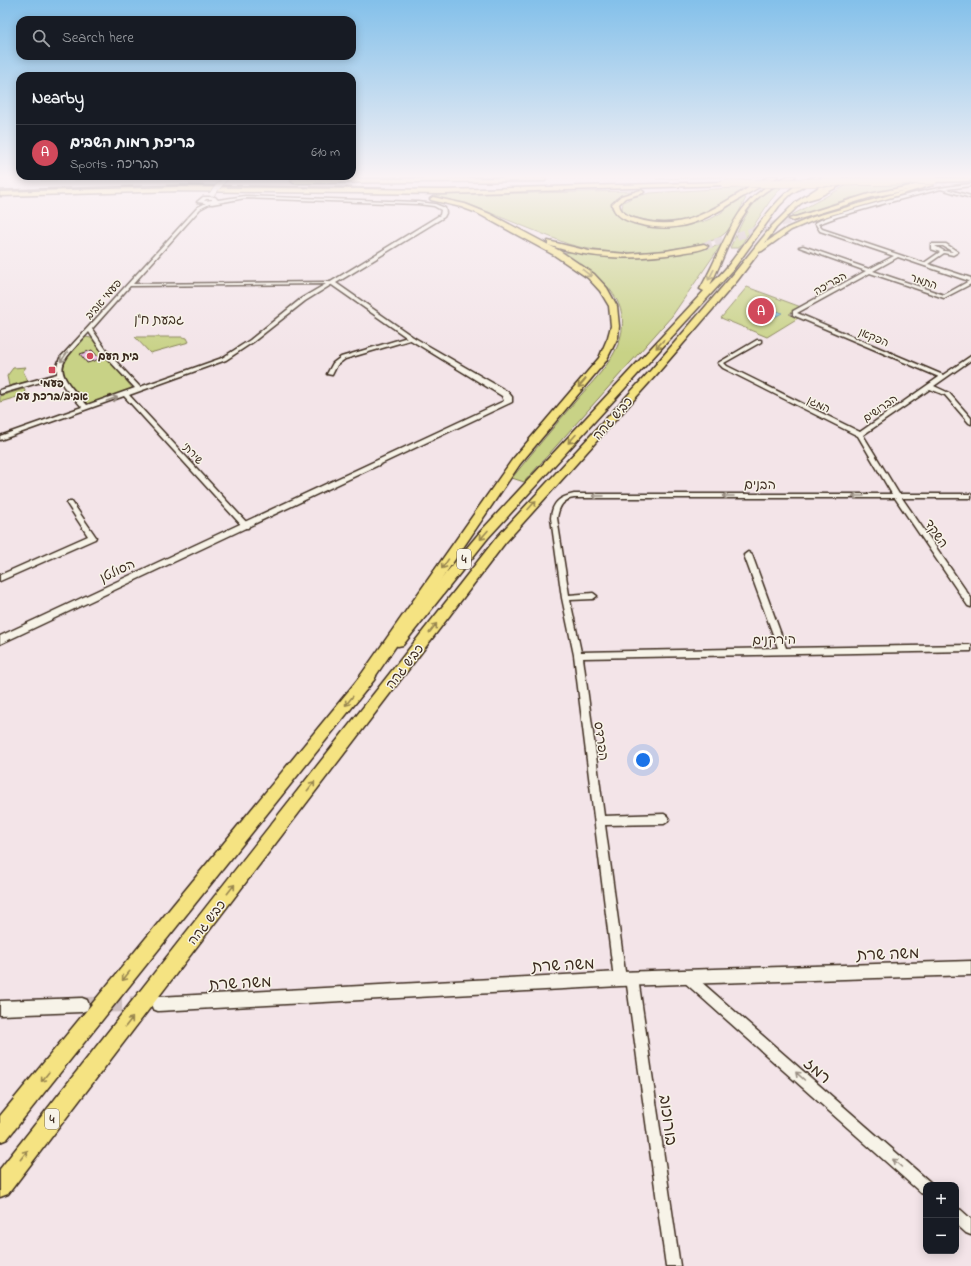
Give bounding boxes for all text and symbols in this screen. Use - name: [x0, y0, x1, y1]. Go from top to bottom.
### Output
- search box: [16, 16, 356, 60]
- icon: search: [30, 27, 52, 49]
- text: Search here: [62, 27, 134, 49]
- text: Nearby: [32, 86, 84, 111]
- text: בריכת רמות השבים: [70, 132, 195, 154]
- text: A: [41, 143, 49, 162]
- text: 610 m: [311, 143, 340, 162]
- text: Sports · הבריכה: [70, 155, 159, 174]
- one-way arrow: [581, 268, 592, 277]
- street label: הבריכה: [811, 268, 850, 300]
- one-way arrow: [707, 269, 715, 281]
- street label: התמר: [908, 270, 939, 294]
- street label: פעמי אביב: [82, 276, 126, 323]
- pin: A: [748, 296, 774, 326]
- district label: גבעת ח"ן: [134, 311, 184, 330]
- street label: הפקאן: [856, 324, 891, 351]
- one-way arrow: [656, 339, 665, 349]
- place label: בית העם: [98, 349, 139, 365]
- one-way arrow: [60, 351, 68, 362]
- marker: בית העם: [85, 351, 95, 361]
- marker: פעמי אביב/ברכת עם: [47, 365, 57, 375]
- place label: פעמי אביב/ברכת עם: [16, 376, 88, 405]
- one-way arrow: [578, 377, 587, 388]
- street label: הברושים: [860, 391, 901, 427]
- street label: המגן: [804, 392, 833, 417]
- street label: כביש גהה: [589, 393, 638, 445]
- one-way arrow: [106, 394, 118, 402]
- one-way arrow: [567, 433, 576, 444]
- street label: שירתי: [178, 439, 207, 469]
- street label: הבנים: [744, 476, 776, 495]
- one-way arrow: [592, 492, 605, 500]
- one-way arrow: [722, 492, 735, 500]
- one-way arrow: [852, 492, 865, 500]
- one-way arrow: [528, 500, 537, 510]
- street label: השקד: [919, 516, 952, 552]
- one-way arrow: [480, 530, 489, 540]
- road number: 4: [457, 549, 471, 569]
- street label: הסולטן: [97, 555, 138, 588]
- one-way arrow: [441, 558, 449, 569]
- one-way arrow: [429, 622, 437, 633]
- street label: הירקנים: [752, 631, 796, 650]
- street label: כביש גהה: [382, 640, 429, 693]
- one-way arrow: [345, 695, 353, 706]
- street label: הפרדס: [588, 720, 613, 762]
- your location: [633, 750, 653, 770]
- one-way arrow: [306, 781, 315, 792]
- one-way arrow: [227, 884, 236, 895]
- street label: כביש גהה: [184, 896, 231, 949]
- street label: משה שרת: [855, 942, 920, 968]
- street label: משה שרת: [530, 952, 595, 980]
- one-way arrow: [122, 970, 130, 981]
- street label: משה שרת: [207, 970, 272, 998]
- one-way arrow: [124, 1016, 133, 1027]
- street label: רמז: [798, 1053, 836, 1090]
- one-way arrow: [40, 1072, 49, 1083]
- one-way arrow: [794, 1072, 805, 1081]
- street label: בורוכוב: [652, 1093, 682, 1147]
- road number: 4: [45, 1109, 59, 1129]
- one-way arrow: [20, 1150, 28, 1161]
- one-way arrow: [892, 1158, 902, 1167]
- map controls: [923, 1182, 959, 1254]
- button: +: [923, 1182, 959, 1218]
- button: −: [923, 1218, 959, 1254]

